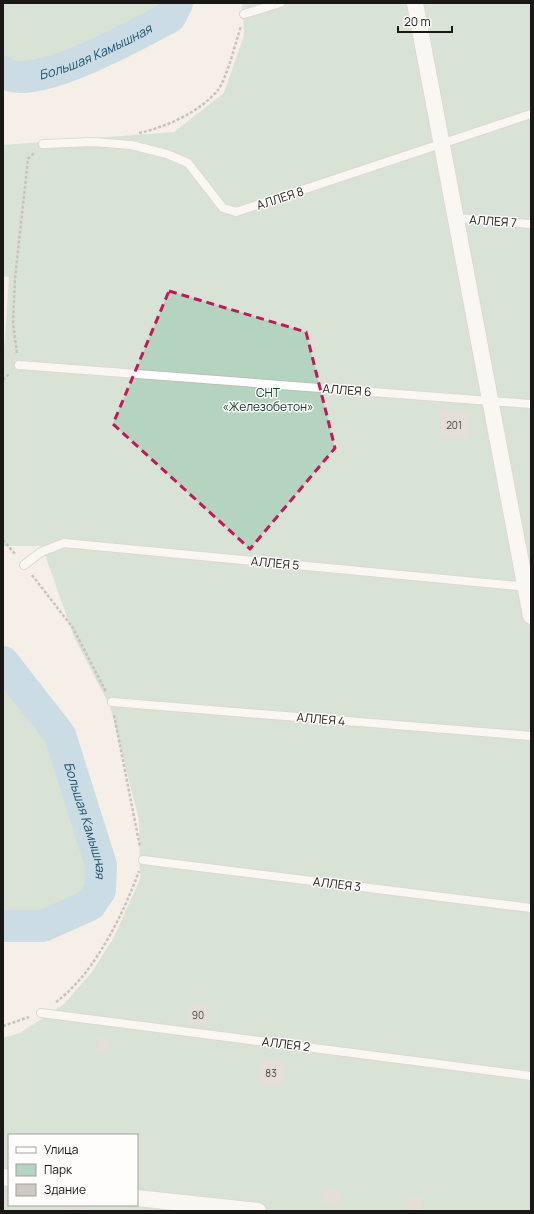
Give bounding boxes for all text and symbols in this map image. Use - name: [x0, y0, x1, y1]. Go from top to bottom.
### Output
- scale bar: [398, 8, 452, 34]
- text: 20 m: [404, 13, 431, 30]
- water label: Большая Камышная: [37, 18, 156, 84]
- street label: АЛЛЕЯ 8: [254, 182, 306, 214]
- street label: АЛЛЕЯ 7: [469, 211, 517, 231]
- street label: АЛЛЕЯ 6: [322, 380, 372, 400]
- park label: СНТ «Железобетон»: [222, 384, 314, 415]
- house number: 201: [446, 418, 462, 432]
- street label: АЛЛЕЯ 5: [250, 552, 300, 574]
- street label: АЛЛЕЯ 4: [296, 708, 346, 730]
- water label: Большая Камышная: [60, 760, 110, 881]
- street label: АЛЛЕЯ 3: [312, 873, 362, 895]
- house number: 90: [192, 1008, 204, 1022]
- street label: АЛЛЕЯ 2: [261, 1033, 311, 1055]
- house number: 83: [265, 1066, 277, 1080]
- legend: [8, 1134, 138, 1206]
- text: Улица: [44, 1141, 78, 1158]
- text: Парк: [44, 1161, 73, 1178]
- text: Здание: [44, 1181, 86, 1198]

